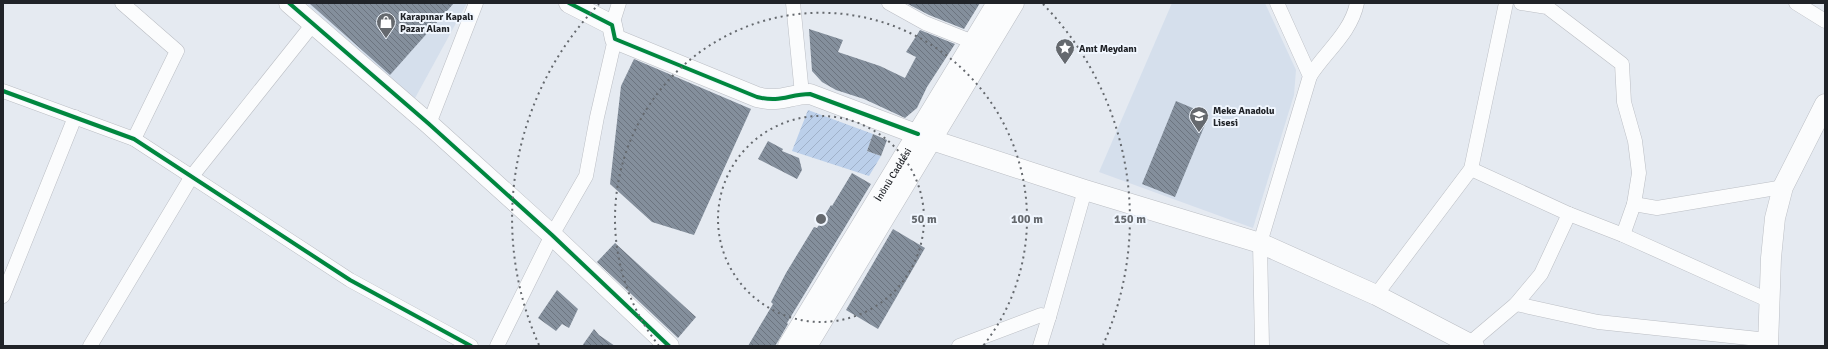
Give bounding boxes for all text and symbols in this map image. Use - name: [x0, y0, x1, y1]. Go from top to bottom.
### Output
- shop icon: Karapınar Kapalı Pazar Alanı: [375, 11, 397, 39]
- place label: Karapınar Kapalı Pazar Alanı: [400, 11, 473, 35]
- place icon: Anıt Meydanı: [1054, 37, 1076, 65]
- place label: Anıt Meydanı: [1079, 43, 1137, 55]
- school or university icon: Meke Anadolu Lisesi: [1188, 105, 1210, 133]
- place label: Meke Anadolu Lisesi: [1213, 105, 1275, 129]
- street label: İnönü Caddesi: [873, 146, 914, 204]
- centre of rings: [814, 212, 828, 226]
- text: 50 m: [911, 212, 937, 227]
- text: 100 m: [1011, 212, 1043, 227]
- text: 150 m: [1114, 212, 1146, 227]

